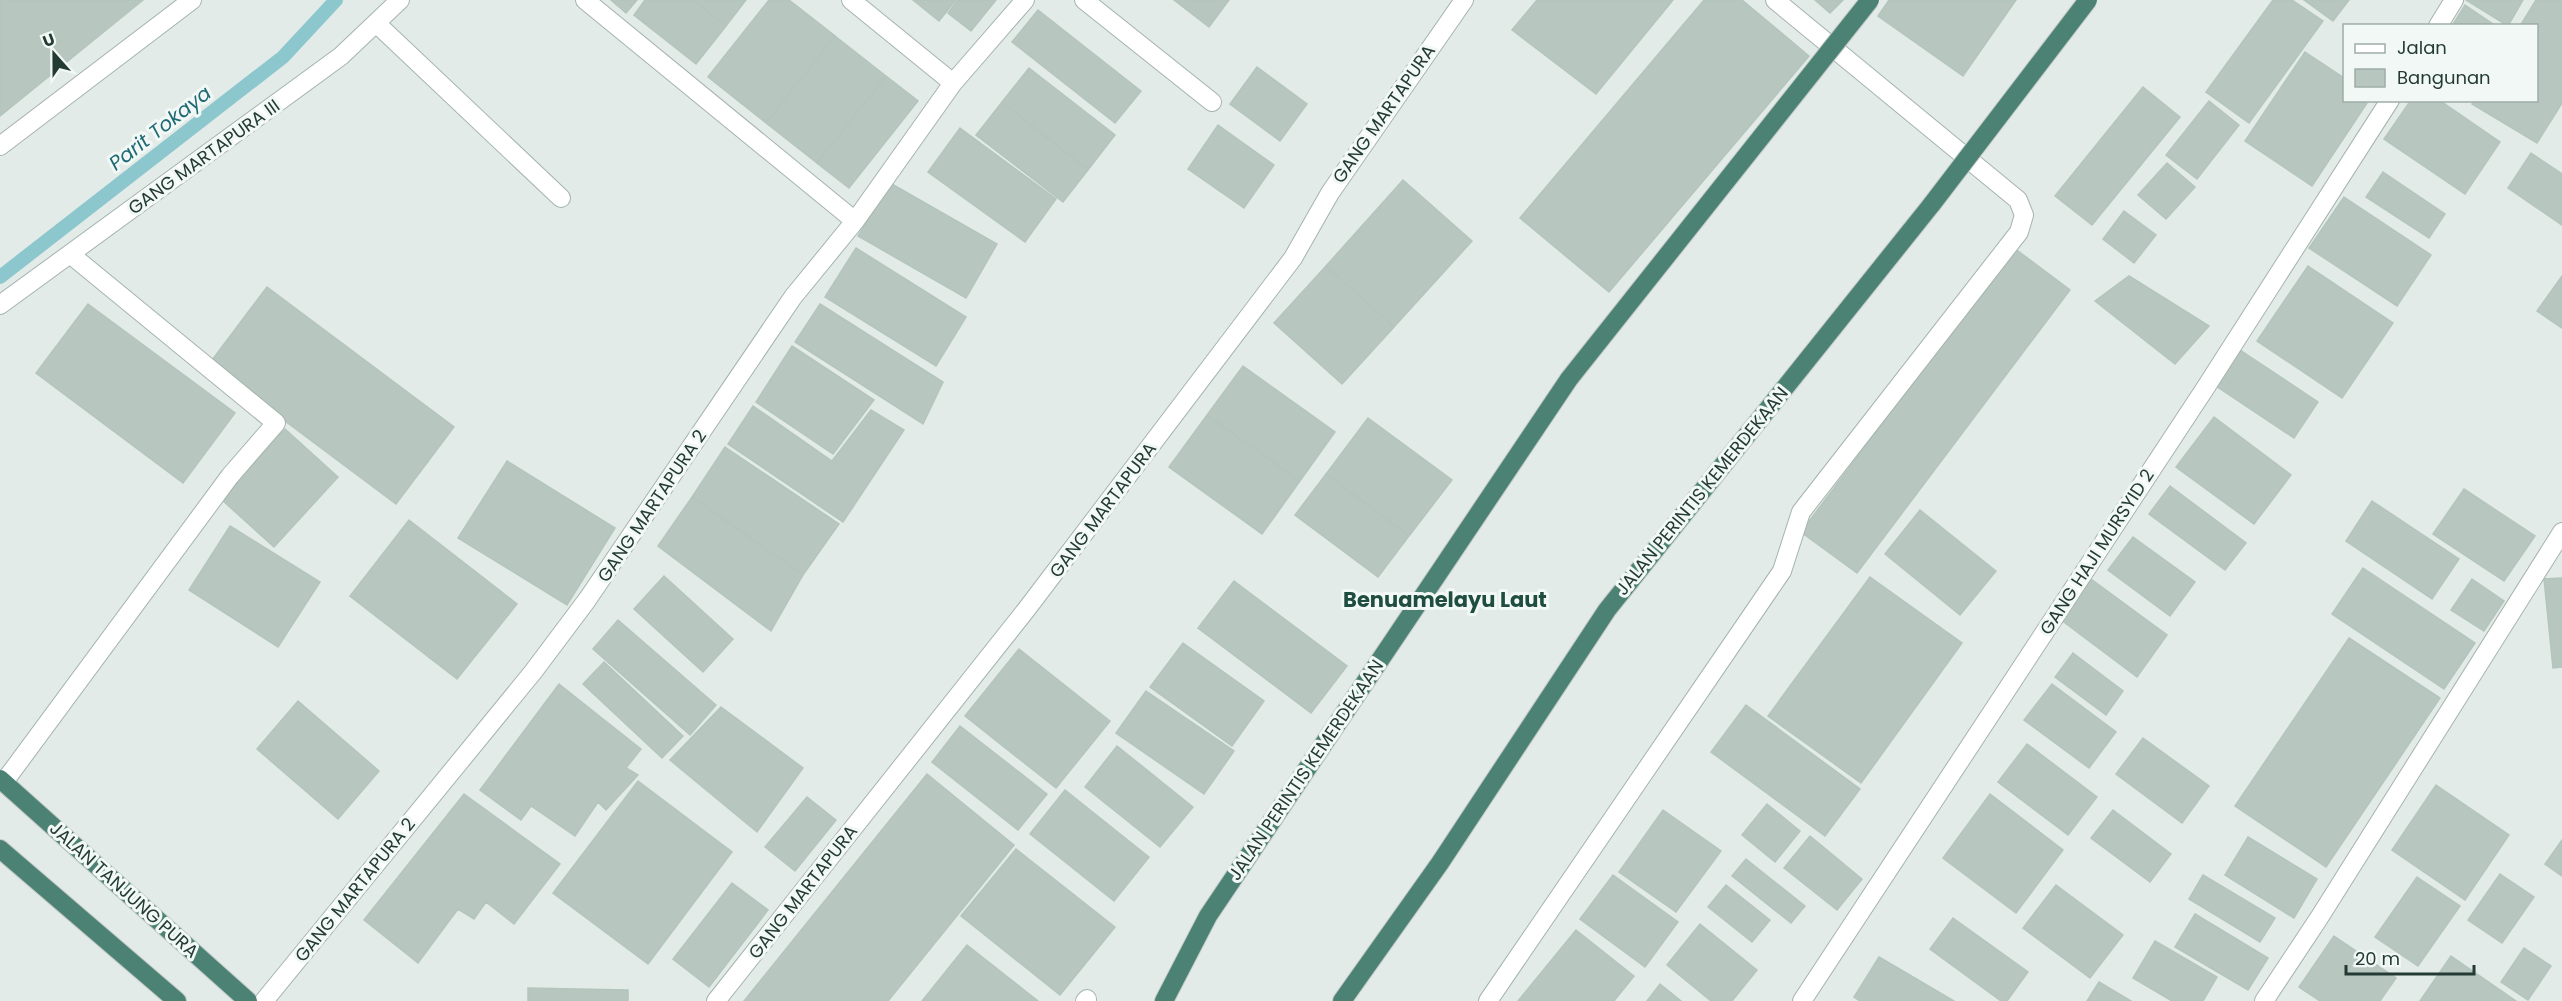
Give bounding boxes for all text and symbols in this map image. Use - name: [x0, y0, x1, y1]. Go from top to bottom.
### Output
- north arrow: [24, 24, 84, 84]
- legend: [2343, 24, 2538, 102]
- text: U: [39, 28, 58, 53]
- text: Jalan: [2397, 35, 2447, 60]
- street label: GANG MARTAPURA: [1326, 39, 1441, 188]
- text: Bangunan: [2397, 65, 2491, 90]
- water label: Parit Tokaya: [103, 79, 217, 177]
- street label: GANG MARTAPURA III: [123, 93, 285, 220]
- street label: JALAN PERINTIS KEMERDEKAAN: [1610, 381, 1794, 600]
- street label: GANG MARTAPURA 2: [591, 425, 712, 587]
- street label: GANG MARTAPURA: [1043, 437, 1162, 583]
- street label: GANG HAJI MURSYID 2: [2034, 464, 2160, 639]
- district label: Benuamelayu Laut: [1343, 585, 1547, 614]
- street label: JALAN PERINTIS KEMERDEKAAN: [1222, 654, 1389, 885]
- street label: GANG MARTAPURA 2: [289, 812, 421, 967]
- street label: JALAN TANJUNG PURA: [44, 816, 204, 963]
- street label: GANG MARTAPURA: [742, 819, 863, 964]
- scale bar: [2346, 938, 2474, 976]
- text: 20 m: [2355, 946, 2400, 971]

